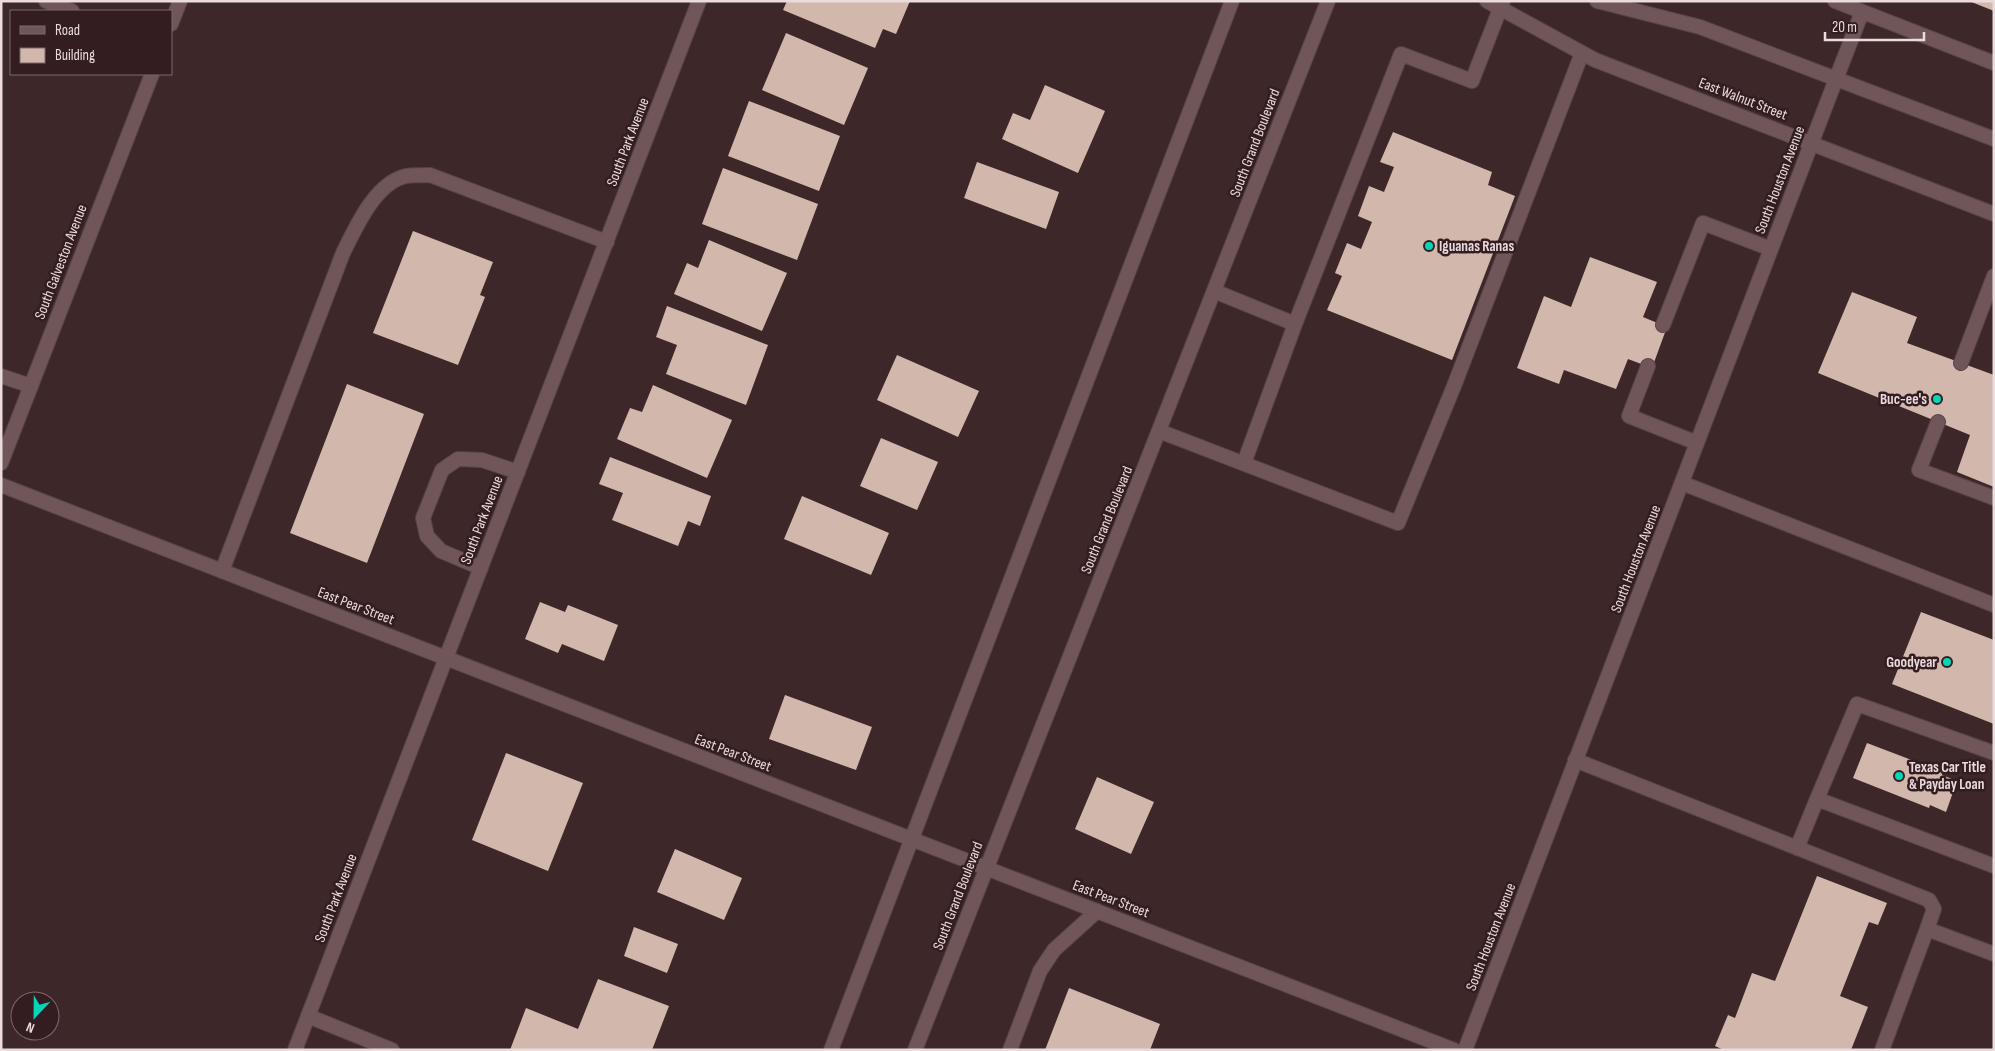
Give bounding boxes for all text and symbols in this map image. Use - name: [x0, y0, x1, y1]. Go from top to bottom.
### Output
- legend: [10, 10, 172, 75]
- scale bar: [1825, 10, 1924, 42]
- text: 20 m: [1832, 18, 1857, 37]
- text: Road: [55, 21, 80, 40]
- text: Building: [55, 46, 95, 65]
- street label: East Walnut Street: [1696, 73, 1790, 125]
- street label: South Grand Boulevard: [1226, 86, 1284, 200]
- street label: South Park Avenue: [602, 95, 654, 189]
- street label: South Houston Avenue: [1751, 123, 1809, 237]
- street label: South Galveston Avenue: [30, 202, 92, 322]
- place label: Iguanas Ranas: [1439, 237, 1514, 256]
- marker: Iguanas Ranas: [1423, 240, 1435, 252]
- place label: Buc-ee's: [1880, 390, 1927, 409]
- marker: Buc-ee's: [1931, 393, 1943, 405]
- street label: South Grand Boulevard: [1077, 463, 1137, 577]
- street label: South Park Avenue: [456, 473, 508, 567]
- street label: South Houston Avenue: [1607, 502, 1665, 616]
- street label: East Pear Street: [315, 583, 397, 629]
- place label: Goodyear: [1886, 653, 1937, 672]
- marker: Goodyear: [1941, 656, 1953, 668]
- street label: East Pear Street: [692, 730, 774, 776]
- place label: Texas Car Title & Payday Loan: [1909, 758, 1986, 794]
- marker: Texas Car Title & Payday Loan: [1893, 770, 1905, 782]
- street label: South Grand Boulevard: [929, 839, 987, 953]
- street label: South Park Avenue: [310, 851, 362, 945]
- street label: East Pear Street: [1070, 876, 1152, 922]
- street label: South Houston Avenue: [1462, 880, 1520, 994]
- north arrow: [10, 991, 60, 1041]
- text: N: [24, 1018, 37, 1037]

